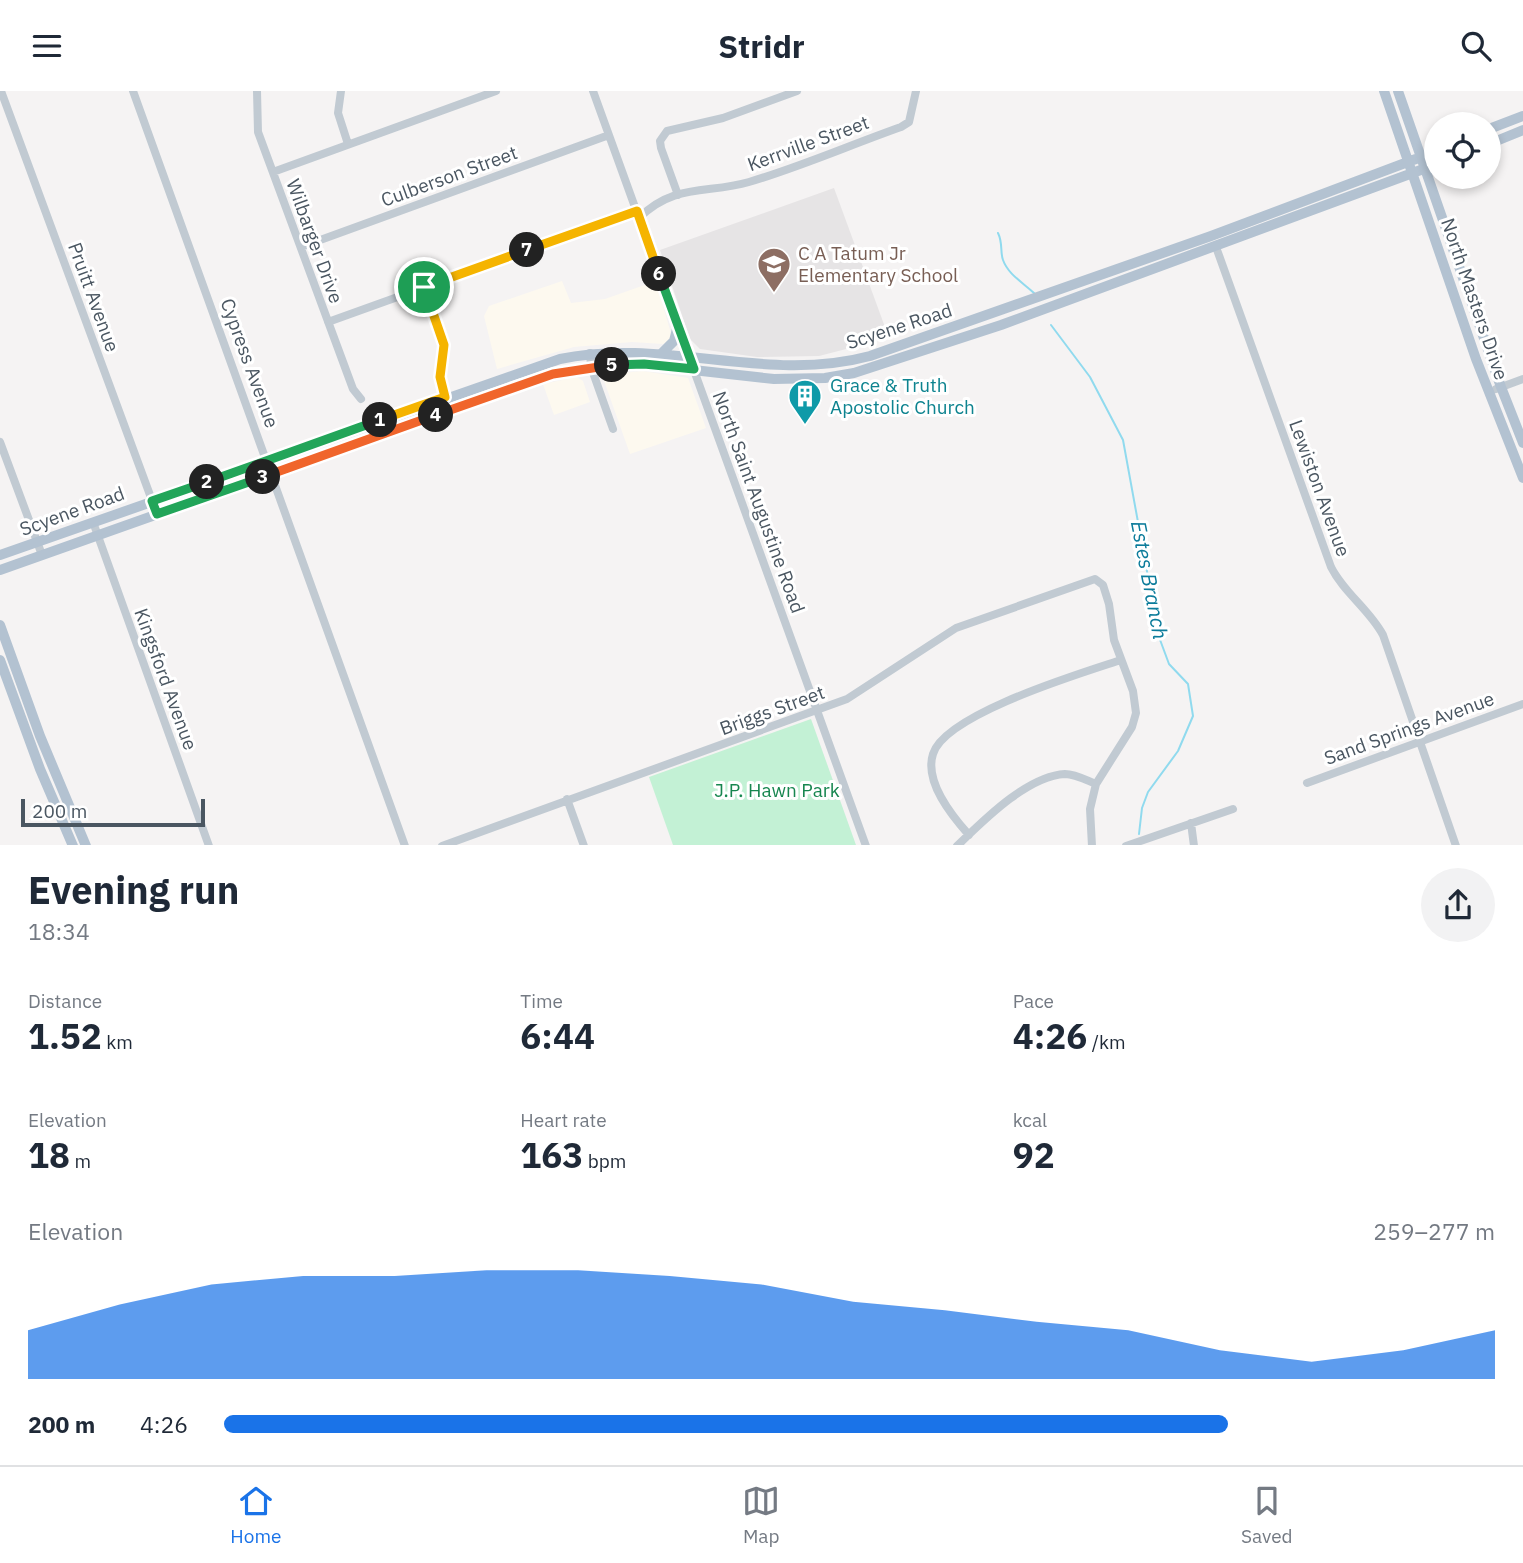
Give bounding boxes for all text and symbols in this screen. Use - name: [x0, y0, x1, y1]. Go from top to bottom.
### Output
- text: Stridr: [718, 25, 805, 67]
- icon: menu: [28, 27, 66, 65]
- icon: search: [1457, 27, 1495, 65]
- street label: Kerrville Street: [744, 110, 872, 176]
- map controls: [1424, 112, 1501, 189]
- button: locate: [1424, 112, 1501, 189]
- street label: Culberson Street: [377, 140, 521, 212]
- street label: Wilbarger Drive: [281, 176, 349, 306]
- street label: North Masters Drive: [1436, 215, 1514, 383]
- pin: 7: [510, 233, 544, 267]
- text: 7: [521, 237, 532, 261]
- street label: Pruitt Avenue: [63, 239, 125, 355]
- place label: C A Tatum Jr Elementary School: [798, 241, 958, 287]
- school or university icon: C A Tatum Jr Elementary School: [755, 245, 793, 294]
- pin: [394, 257, 454, 317]
- pin: 6: [642, 257, 676, 291]
- text: 6: [653, 261, 664, 285]
- icon: arrive: [405, 268, 443, 306]
- street label: Cypress Avenue: [215, 295, 285, 431]
- street label: Scyene Road: [843, 298, 955, 354]
- pin: 5: [594, 347, 630, 383]
- text: 5: [606, 352, 617, 376]
- place label: Grace & Truth Apostolic Church: [830, 373, 975, 419]
- building icon: Grace & Truth Apostolic Church: [786, 377, 824, 426]
- street label: North Saint Augustine Road: [708, 388, 810, 616]
- pin: 4: [418, 397, 453, 433]
- text: 4: [430, 402, 441, 426]
- pin: 1: [362, 403, 398, 437]
- text: 1: [374, 407, 385, 431]
- street label: Lewiston Avenue: [1284, 416, 1356, 560]
- pin: 3: [246, 459, 280, 495]
- text: 3: [257, 464, 268, 488]
- pin: 2: [190, 465, 224, 499]
- text: 2: [201, 469, 212, 493]
- street label: Scyene Road: [16, 481, 128, 541]
- water label: Estes Branch: [1125, 518, 1175, 642]
- street label: Kingsford Avenue: [129, 605, 203, 753]
- street label: Briggs Street: [716, 680, 828, 740]
- street label: Sand Springs Avenue: [1321, 686, 1497, 770]
- park label: J.P. Hawn Park: [714, 778, 840, 802]
- scale bar: [21, 797, 205, 828]
- text: 200 m: [32, 799, 87, 823]
- text: Evening run: [28, 865, 239, 914]
- button: share: [1421, 868, 1495, 942]
- text: 18:34: [28, 916, 90, 946]
- text: Distance: [28, 989, 102, 1013]
- text: Time: [520, 989, 563, 1013]
- text: Pace: [1013, 989, 1054, 1013]
- text: 1.52: [28, 1013, 102, 1059]
- text: 6:44: [520, 1013, 595, 1059]
- text: 4:26: [1013, 1013, 1087, 1059]
- text: km: [102, 1030, 133, 1054]
- text: /km: [1087, 1030, 1126, 1054]
- text: Elevation: [28, 1108, 107, 1132]
- text: Heart rate: [520, 1108, 607, 1132]
- text: kcal: [1013, 1108, 1047, 1132]
- text: 18: [28, 1132, 70, 1178]
- text: 163: [520, 1132, 583, 1178]
- text: 92: [1013, 1132, 1055, 1178]
- text: m: [70, 1149, 91, 1173]
- text: bpm: [583, 1149, 626, 1173]
- text: Elevation: [28, 1216, 123, 1246]
- text: 259–277 m: [1373, 1216, 1495, 1246]
- text: 200 m: [28, 1409, 95, 1439]
- text: 4:26: [140, 1409, 188, 1439]
- tab: Home: [230, 1482, 281, 1548]
- tab: Map: [742, 1482, 780, 1548]
- tab: Saved: [1241, 1482, 1293, 1548]

